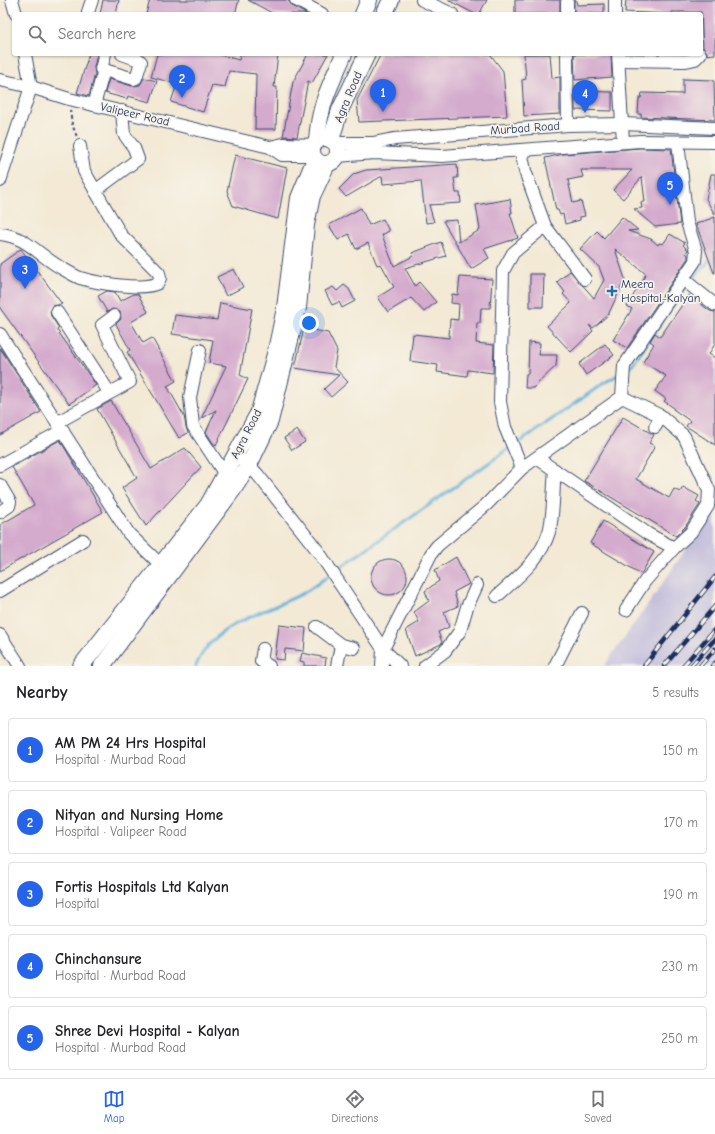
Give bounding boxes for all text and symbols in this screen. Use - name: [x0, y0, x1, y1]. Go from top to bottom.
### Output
- search box: [12, 12, 703, 56]
- icon: search: [26, 23, 48, 45]
- text: Search here: [58, 25, 136, 43]
- pin: 2: [169, 65, 195, 98]
- street label: Agra Road: [331, 69, 365, 125]
- pin: 1: [370, 79, 396, 112]
- pin: 4: [572, 80, 598, 113]
- street label: Valipeer Road: [99, 99, 171, 129]
- street label: Murbad Road: [490, 119, 560, 137]
- pin: 5: [657, 172, 683, 205]
- pin: 3: [12, 256, 38, 289]
- place label: Meera Hospital-Kalyan: [621, 277, 700, 305]
- marker: Meera Hospital-Kalyan: [606, 285, 618, 297]
- your location: [299, 313, 319, 333]
- street label: Agra Road: [228, 407, 264, 461]
- text: Nearby: [16, 683, 67, 702]
- text: 5 results: [652, 685, 699, 700]
- text: AM PM 24 Hrs Hospital: [55, 734, 206, 752]
- text: 1: [27, 743, 33, 758]
- text: 150 m: [663, 743, 698, 758]
- text: Hospital · Murbad Road: [55, 752, 186, 767]
- text: Nityan and Nursing Home: [55, 806, 223, 824]
- text: 2: [27, 815, 33, 830]
- text: 170 m: [664, 815, 698, 830]
- text: Hospital · Valipeer Road: [55, 824, 187, 839]
- text: Fortis Hospitals Ltd Kalyan: [55, 878, 229, 896]
- text: 3: [27, 887, 33, 902]
- text: 190 m: [663, 887, 698, 902]
- text: Hospital: [55, 896, 99, 911]
- text: Chinchansure: [55, 950, 142, 968]
- text: 4: [27, 959, 33, 974]
- text: 230 m: [662, 959, 698, 974]
- text: Hospital · Murbad Road: [55, 968, 186, 983]
- text: Shree Devi Hospital - Kalyan: [55, 1022, 240, 1040]
- text: 5: [27, 1031, 33, 1046]
- text: 250 m: [661, 1031, 698, 1046]
- text: Hospital · Murbad Road: [55, 1040, 186, 1055]
- tab: Map: [103, 1088, 125, 1125]
- tab: Directions: [331, 1088, 378, 1125]
- tab: Saved: [584, 1088, 612, 1125]

